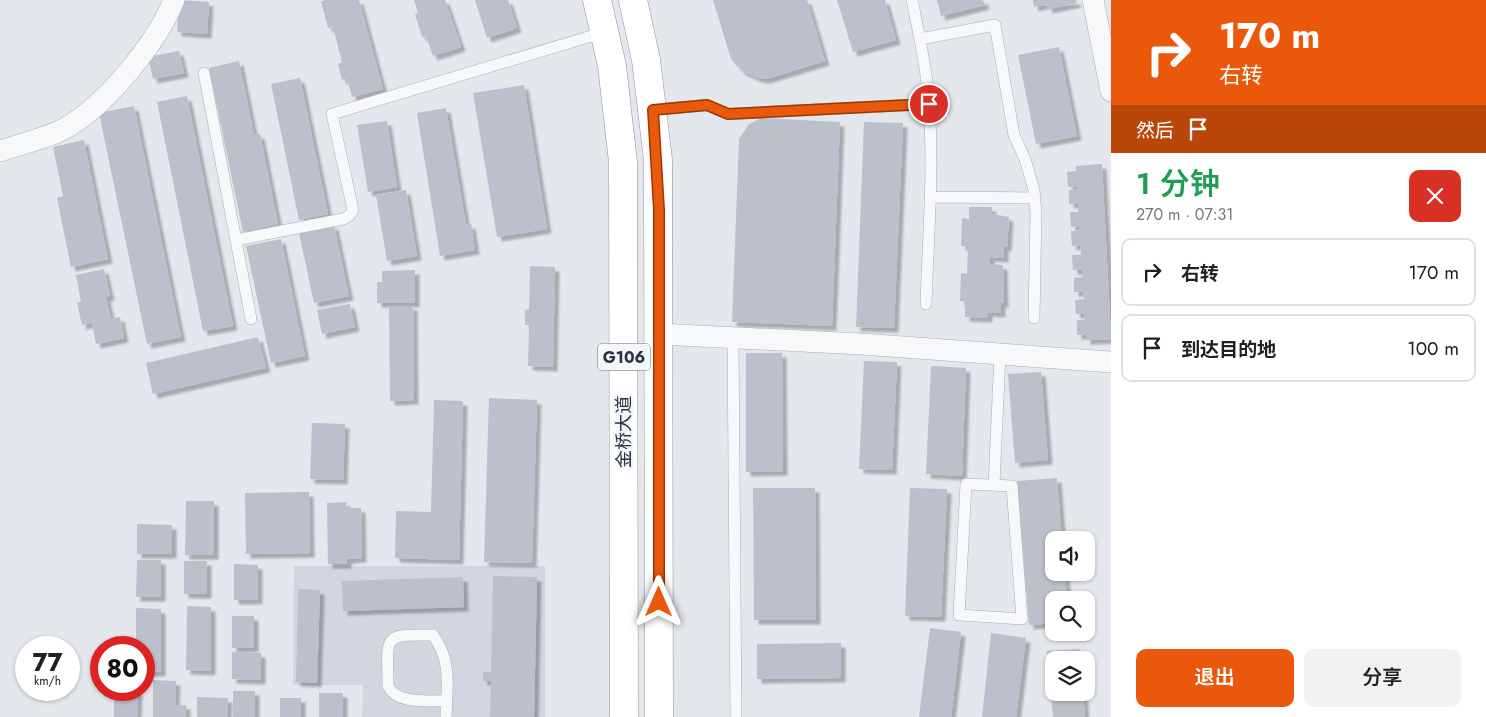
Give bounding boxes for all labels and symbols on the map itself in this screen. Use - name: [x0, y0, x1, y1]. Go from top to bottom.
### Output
- pin: [908, 83, 950, 125]
- road number: G106: [598, 344, 650, 371]
- street label: 金桥大道: [611, 396, 637, 468]
- position arrow: [632, 575, 684, 627]
- speed limit sign: 80: [90, 636, 155, 701]

